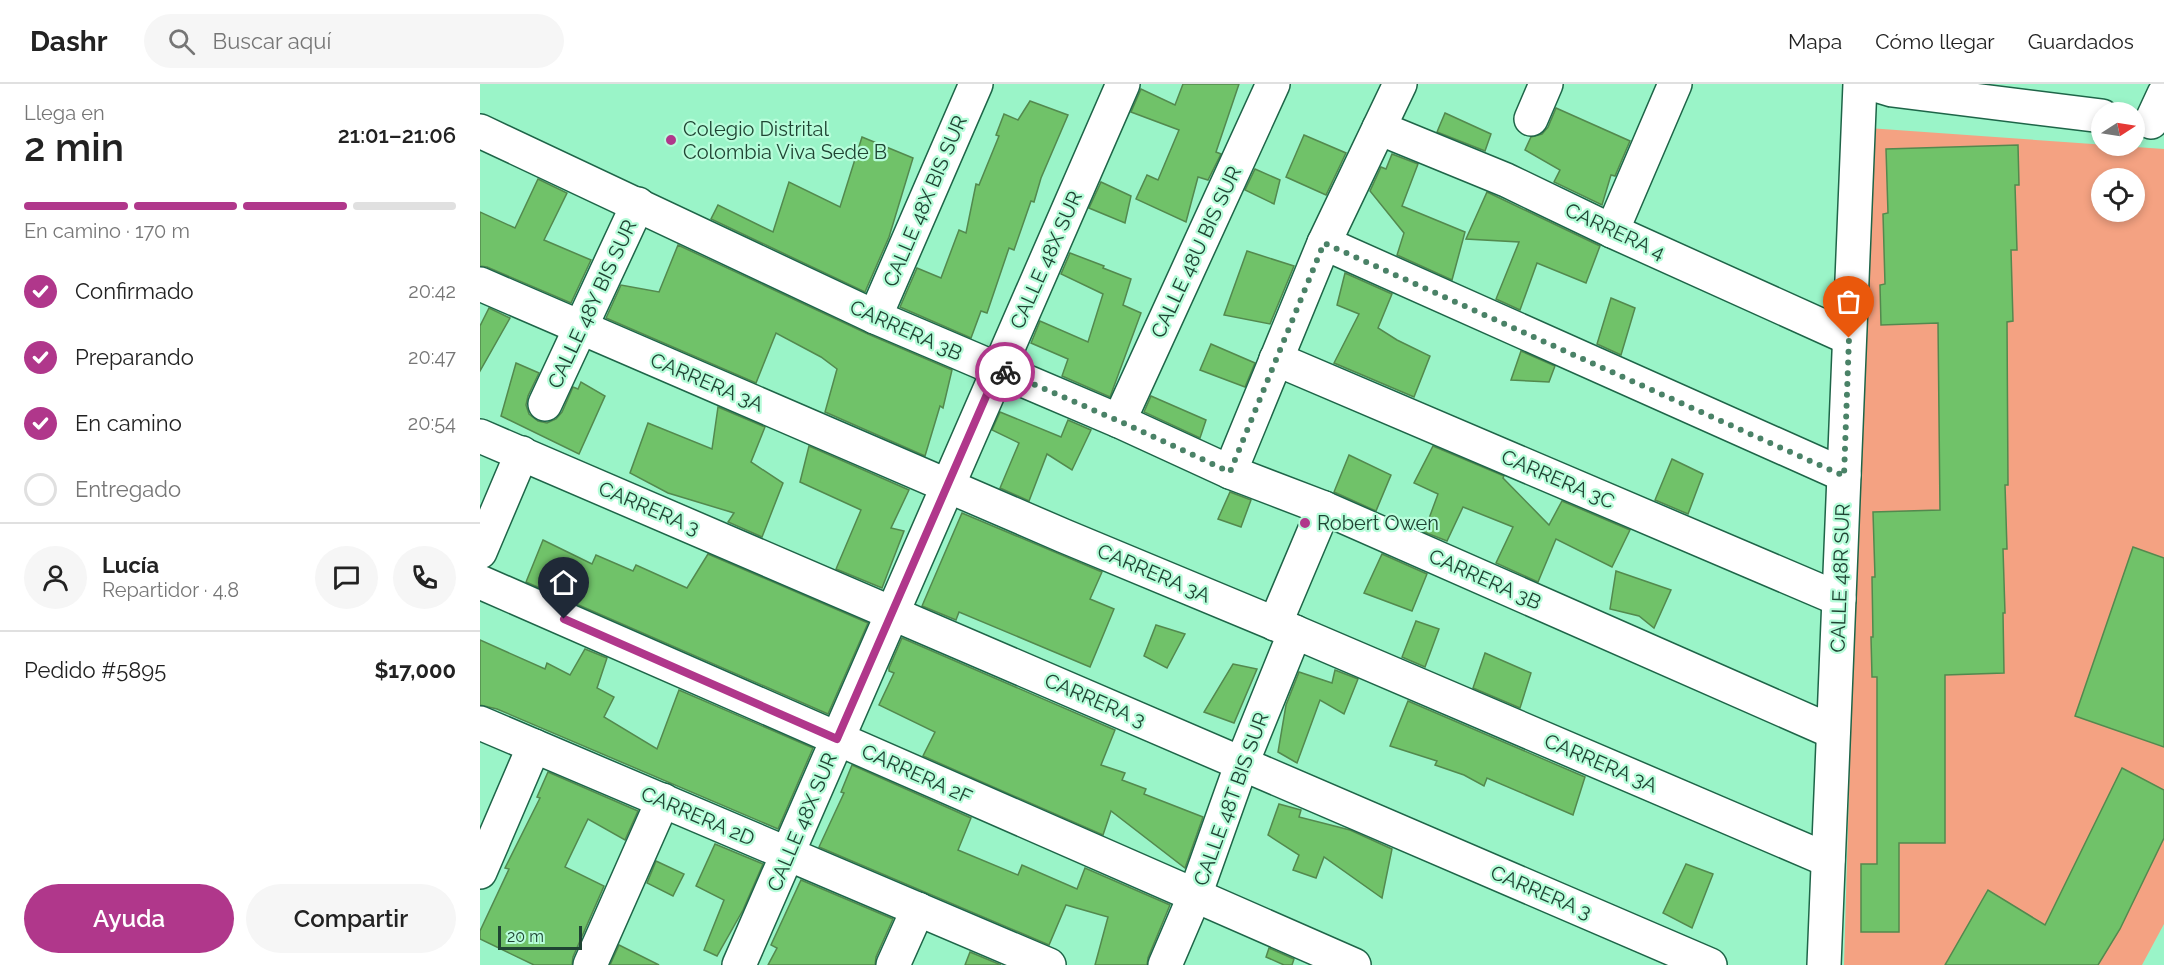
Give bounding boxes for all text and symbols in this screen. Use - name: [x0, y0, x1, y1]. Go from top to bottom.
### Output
- search box: [144, 14, 564, 68]
- text: Dashr: [30, 25, 108, 58]
- icon: search: [165, 25, 198, 58]
- text: Buscar aquí: [213, 28, 331, 54]
- text: Mapa: [1788, 29, 1842, 54]
- text: Cómo llegar: [1875, 29, 1995, 54]
- text: Guardados: [2028, 29, 2134, 54]
- text: Llega en: [24, 101, 105, 125]
- north arrow: [2091, 102, 2145, 156]
- map controls: [2091, 102, 2145, 222]
- street label: CALLE 48X BIS SUR: [878, 112, 972, 290]
- place label: Colegio Distrital Colombia Viva Sede B: [683, 117, 887, 164]
- text: 21:01–21:06: [338, 122, 456, 148]
- text: 2 min: [24, 124, 124, 170]
- marker: Colegio Distrital Colombia Viva Sede B: [664, 133, 678, 147]
- street label: CALLE 48U BIS SUR: [1146, 162, 1246, 342]
- button: locate: [2091, 168, 2145, 222]
- street label: CALLE 48X SUR: [1005, 187, 1087, 333]
- street label: CARRERA 4: [1561, 197, 1669, 265]
- street label: CALLE 48Y BIS SUR: [542, 216, 642, 392]
- text: En camino · 170 m: [24, 219, 190, 243]
- icon: check: [24, 275, 57, 308]
- pin: [1823, 276, 1874, 338]
- text: Confirmado: [75, 278, 194, 304]
- text: 20:42: [408, 279, 456, 303]
- icon: bag: [1832, 285, 1865, 318]
- street label: CARRERA 3B: [846, 295, 966, 365]
- icon: check: [24, 341, 57, 374]
- courier: [975, 342, 1035, 402]
- text: Preparando: [75, 344, 194, 370]
- text: 20:47: [408, 345, 456, 369]
- street label: CARRERA 3A: [647, 347, 768, 417]
- icon: bike: [989, 356, 1022, 389]
- icon: check: [24, 407, 57, 440]
- text: En camino: [75, 410, 182, 436]
- text: 20:54: [408, 411, 456, 435]
- street label: CARRERA 3C: [1498, 444, 1619, 514]
- text: Entregado: [75, 476, 181, 502]
- street label: CARRERA 3: [595, 476, 703, 540]
- street label: CALLE 48R SUR: [1825, 503, 1855, 653]
- place label: Robert Owen: [1317, 511, 1439, 535]
- marker: Robert Owen: [1298, 516, 1312, 530]
- street label: CARRERA 3A: [1094, 538, 1215, 608]
- street label: CARRERA 3B: [1425, 544, 1545, 614]
- button: person: [24, 546, 87, 609]
- button: chat: [315, 546, 378, 609]
- button: phone: [393, 546, 456, 609]
- text: Lucía: [102, 552, 159, 578]
- pin: [538, 557, 589, 619]
- icon: home: [547, 566, 580, 599]
- text: Repartidor · 4.8: [102, 578, 239, 602]
- text: Pedido #5895: [24, 657, 166, 683]
- text: $17,000: [374, 657, 456, 683]
- street label: CARRERA 3: [1041, 668, 1149, 732]
- street label: CALLE 48T BIS SUR: [1188, 709, 1274, 889]
- street label: CARRERA 3A: [1541, 728, 1662, 798]
- street label: CARRERA 2F: [858, 739, 976, 809]
- street label: CALLE 48X SUR: [762, 749, 842, 895]
- street label: CARRERA 2D: [638, 781, 758, 851]
- street label: CARRERA 3: [1487, 860, 1595, 924]
- button: Ayuda: [24, 884, 234, 953]
- button: Compartir: [246, 884, 456, 953]
- scale bar: [498, 923, 582, 950]
- text: 20 m: [507, 927, 544, 946]

